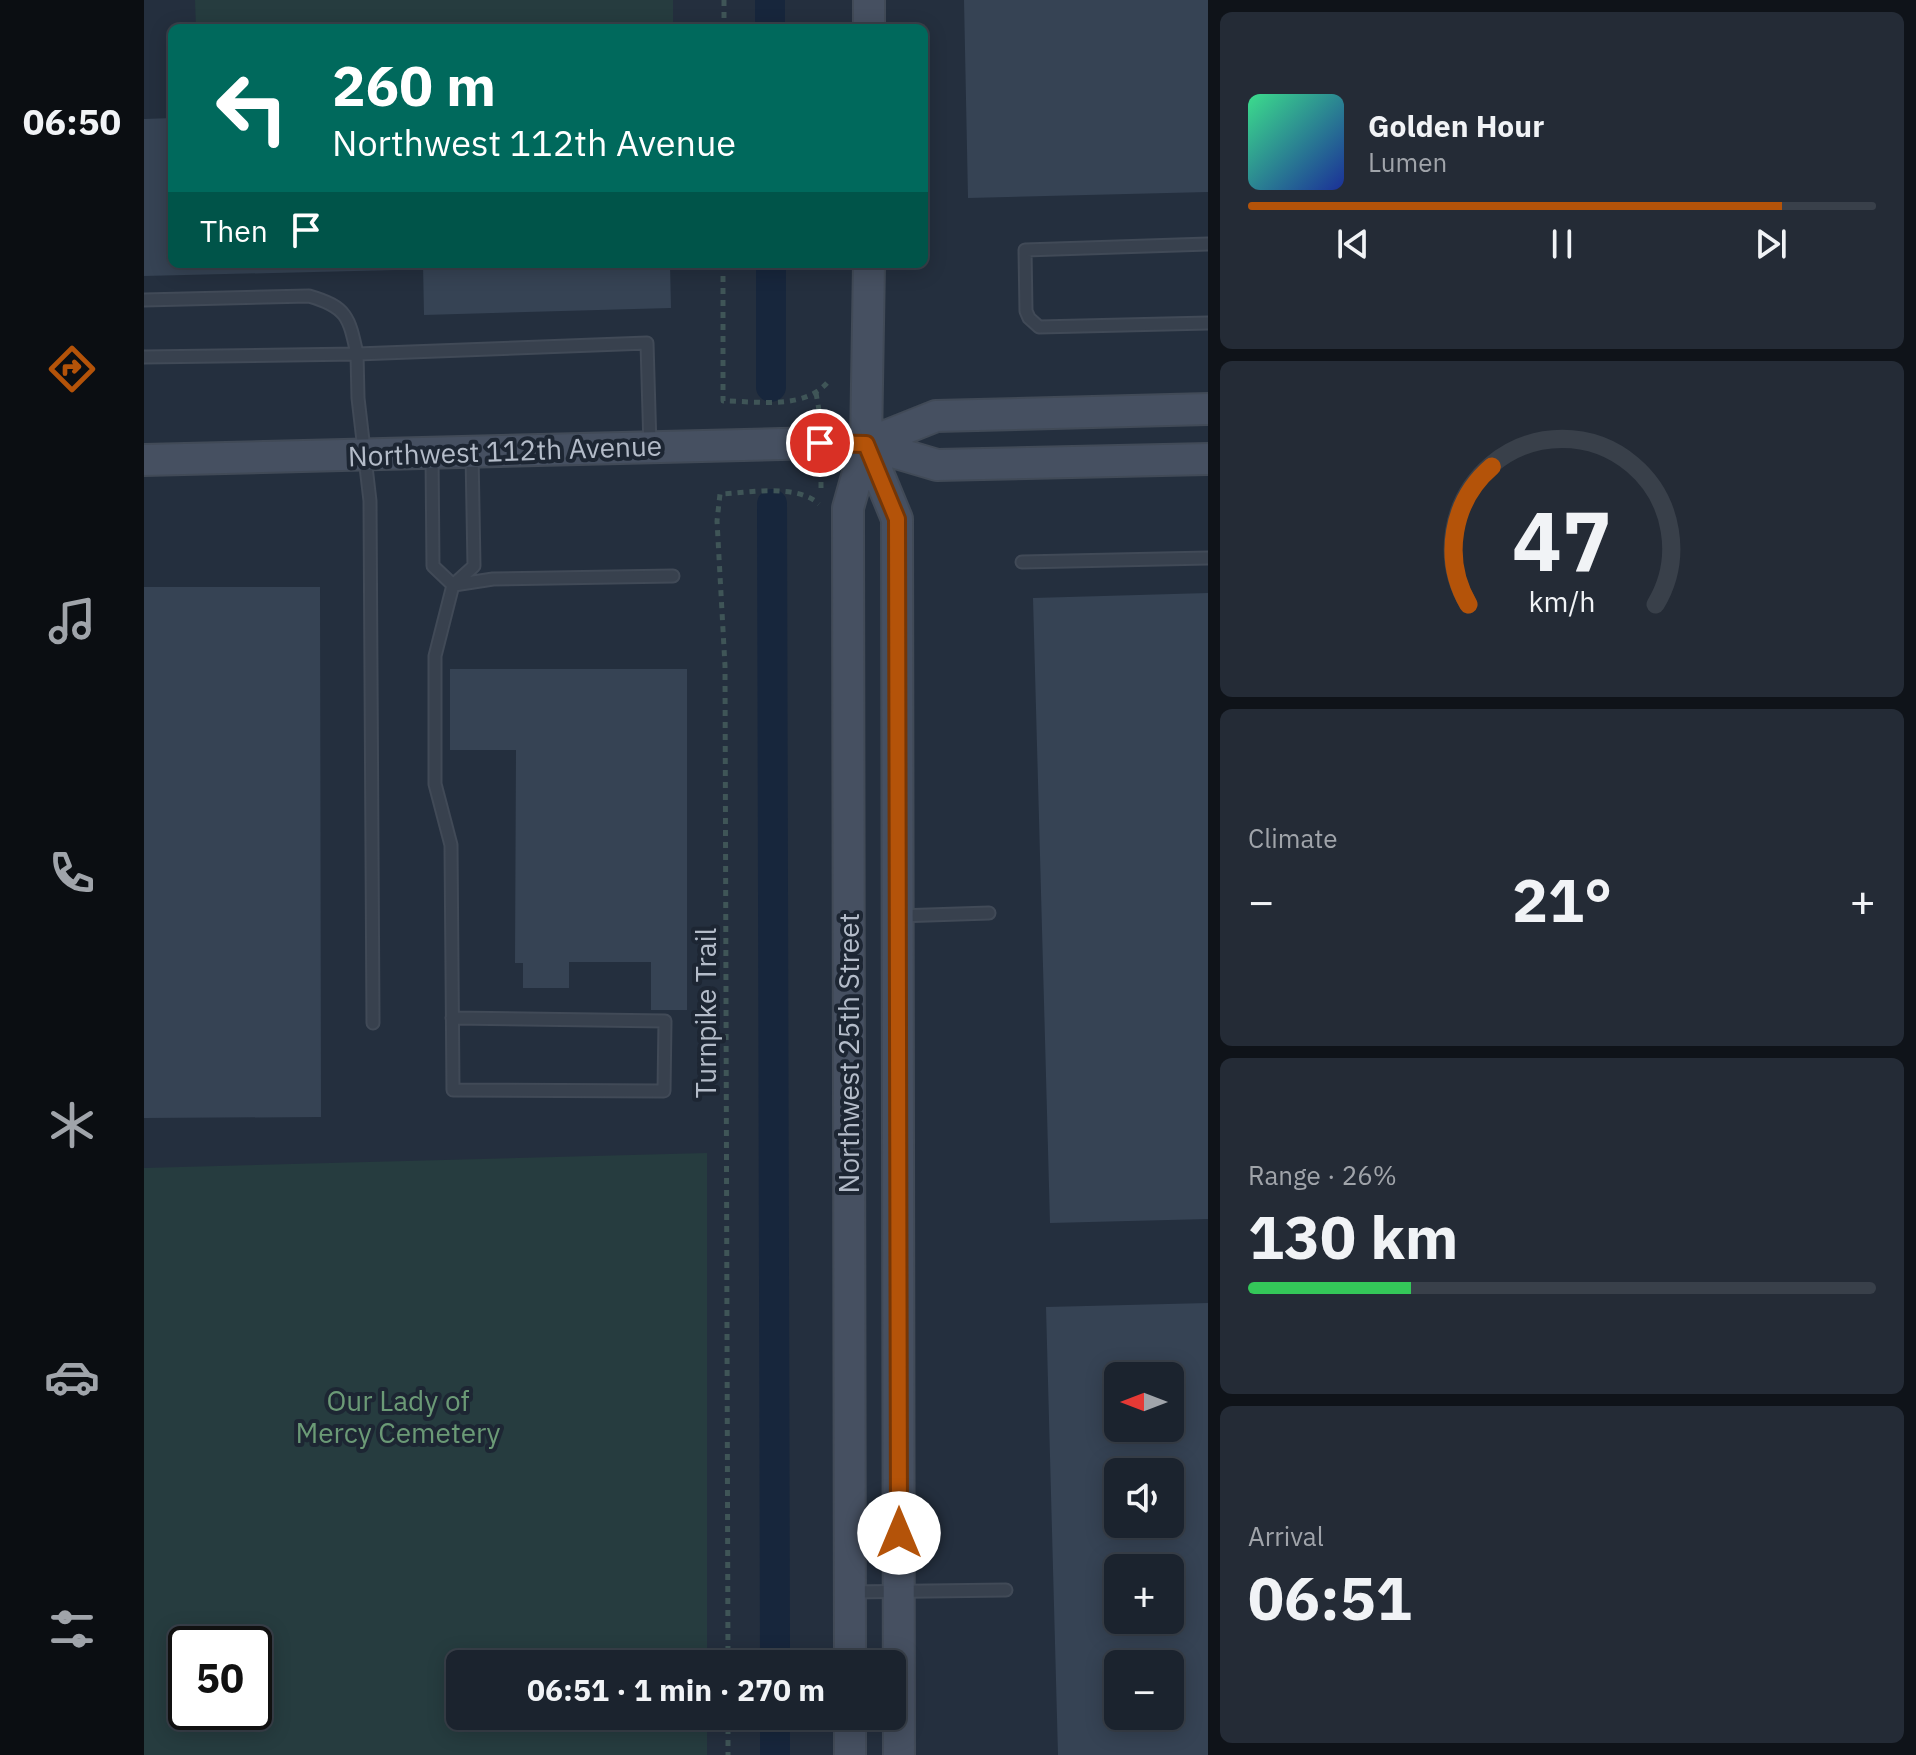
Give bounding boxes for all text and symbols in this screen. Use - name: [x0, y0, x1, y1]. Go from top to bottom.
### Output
- text: 260 m: [332, 49, 496, 121]
- icon: left: [200, 56, 304, 160]
- text: 06:50: [23, 98, 121, 145]
- text: Golden Hour: [1368, 106, 1544, 145]
- text: Northwest 112th Avenue: [332, 119, 736, 166]
- text: Lumen: [1368, 145, 1447, 179]
- icon: arrive: [284, 208, 328, 252]
- text: Then: [200, 211, 268, 250]
- icon: previous: [1331, 222, 1375, 266]
- icon: pause: [1540, 222, 1584, 266]
- icon: next: [1749, 222, 1793, 266]
- icon: directions: [44, 341, 100, 397]
- pin: [786, 409, 854, 477]
- icon: arrive: [798, 421, 842, 465]
- street label: Northwest 112th Avenue: [347, 427, 663, 474]
- text: 47: [1512, 485, 1612, 593]
- text: km/h: [1528, 583, 1596, 620]
- icon: music: [44, 593, 100, 649]
- text: Climate: [1248, 821, 1338, 855]
- icon: phone: [44, 845, 100, 901]
- text: 21°: [1512, 860, 1612, 939]
- text: −: [1248, 872, 1274, 929]
- text: +: [1850, 872, 1876, 929]
- street label: Northwest 25th Street: [830, 913, 867, 1193]
- street label: Turnpike Trail: [687, 928, 724, 1098]
- icon: climate: [44, 1097, 100, 1153]
- text: Range · 26%: [1248, 1158, 1397, 1192]
- text: 130 km: [1248, 1197, 1458, 1276]
- icon: car: [44, 1349, 100, 1405]
- north arrow: [1104, 1362, 1184, 1442]
- map controls: [1104, 1362, 1184, 1730]
- park label: Our Lady of Mercy Cemetery: [295, 1382, 501, 1451]
- button: sound: [1104, 1458, 1184, 1538]
- position arrow: [857, 1491, 941, 1575]
- text: Arrival: [1248, 1519, 1324, 1553]
- button: +: [1104, 1554, 1184, 1634]
- text: 06:51: [1248, 1558, 1412, 1637]
- icon: filters: [44, 1601, 100, 1657]
- speed limit sign: 50: [168, 1626, 272, 1730]
- button: −: [1104, 1650, 1184, 1730]
- text: 06:51 · 1 min · 270 m: [527, 1670, 825, 1709]

